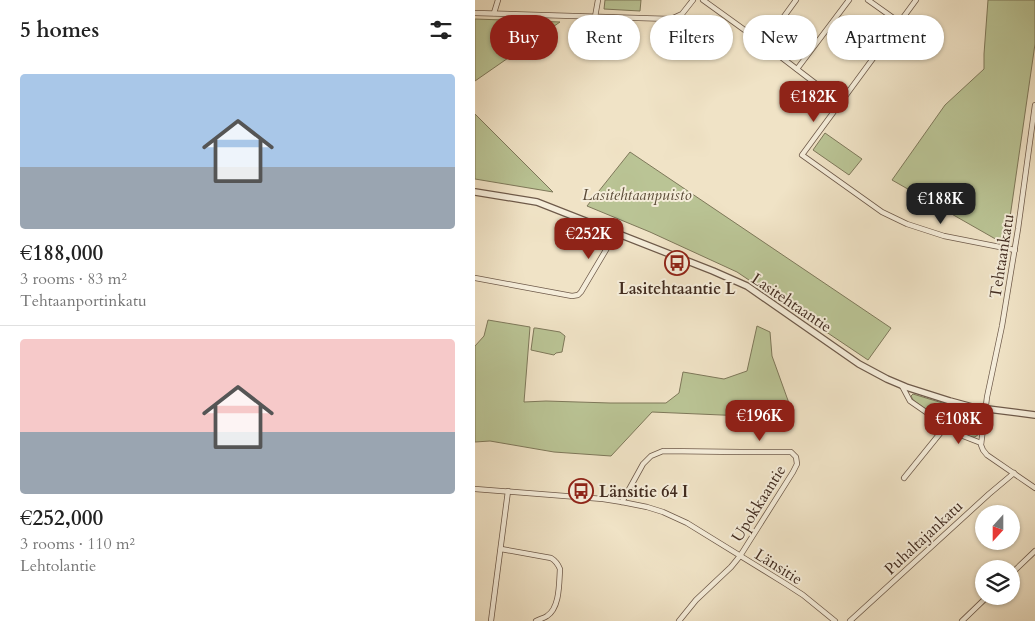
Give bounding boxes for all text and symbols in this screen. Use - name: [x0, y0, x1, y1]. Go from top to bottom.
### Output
- chip: Buy: [490, 15, 558, 60]
- chip: Rent: [568, 15, 640, 60]
- chip: Filters: [650, 15, 733, 60]
- chip: New: [743, 15, 817, 60]
- chip: Apartment: [827, 15, 944, 60]
- text: 5 homes: [20, 16, 99, 45]
- icon: filters: [427, 16, 455, 44]
- pin: €182K: [779, 80, 849, 123]
- text: €182K: [790, 86, 838, 108]
- icon: home: [193, 106, 283, 196]
- pin: €188K: [906, 182, 976, 225]
- park label: Lasitehtaanpuisto: [582, 184, 692, 206]
- text: €188K: [917, 188, 965, 210]
- street label: Tehtaankatu: [984, 212, 1020, 300]
- pin: €252K: [554, 218, 624, 260]
- text: €252K: [565, 223, 613, 245]
- text: €188,000: [20, 239, 103, 268]
- bus stop icon: Lasitehtaantie L: [664, 250, 690, 276]
- text: 3 rooms · 83 m²: [20, 268, 127, 290]
- street label: Lasitehtaantie: [747, 268, 836, 338]
- place label: Lasitehtaantie L: [619, 278, 736, 300]
- text: Tehtaanportinkatu: [20, 290, 147, 312]
- icon: home: [193, 372, 283, 462]
- pin: €196K: [725, 400, 795, 442]
- pin: €108K: [924, 402, 994, 445]
- text: €196K: [736, 405, 784, 427]
- text: €108K: [935, 408, 983, 430]
- street label: Upokkaantie: [726, 461, 791, 546]
- bus stop icon: Länsitie 64 I: [568, 478, 594, 504]
- place label: Länsitie 64 I: [599, 481, 688, 503]
- street label: Puhaltajankatu: [880, 496, 968, 580]
- text: €252,000: [20, 504, 103, 533]
- north arrow: [975, 505, 1020, 550]
- map controls: [975, 505, 1020, 605]
- text: 3 rooms · 110 m²: [20, 533, 135, 555]
- street label: Länsitie: [750, 544, 807, 590]
- text: Lehtolantie: [20, 555, 96, 577]
- button: layers: [975, 560, 1020, 605]

